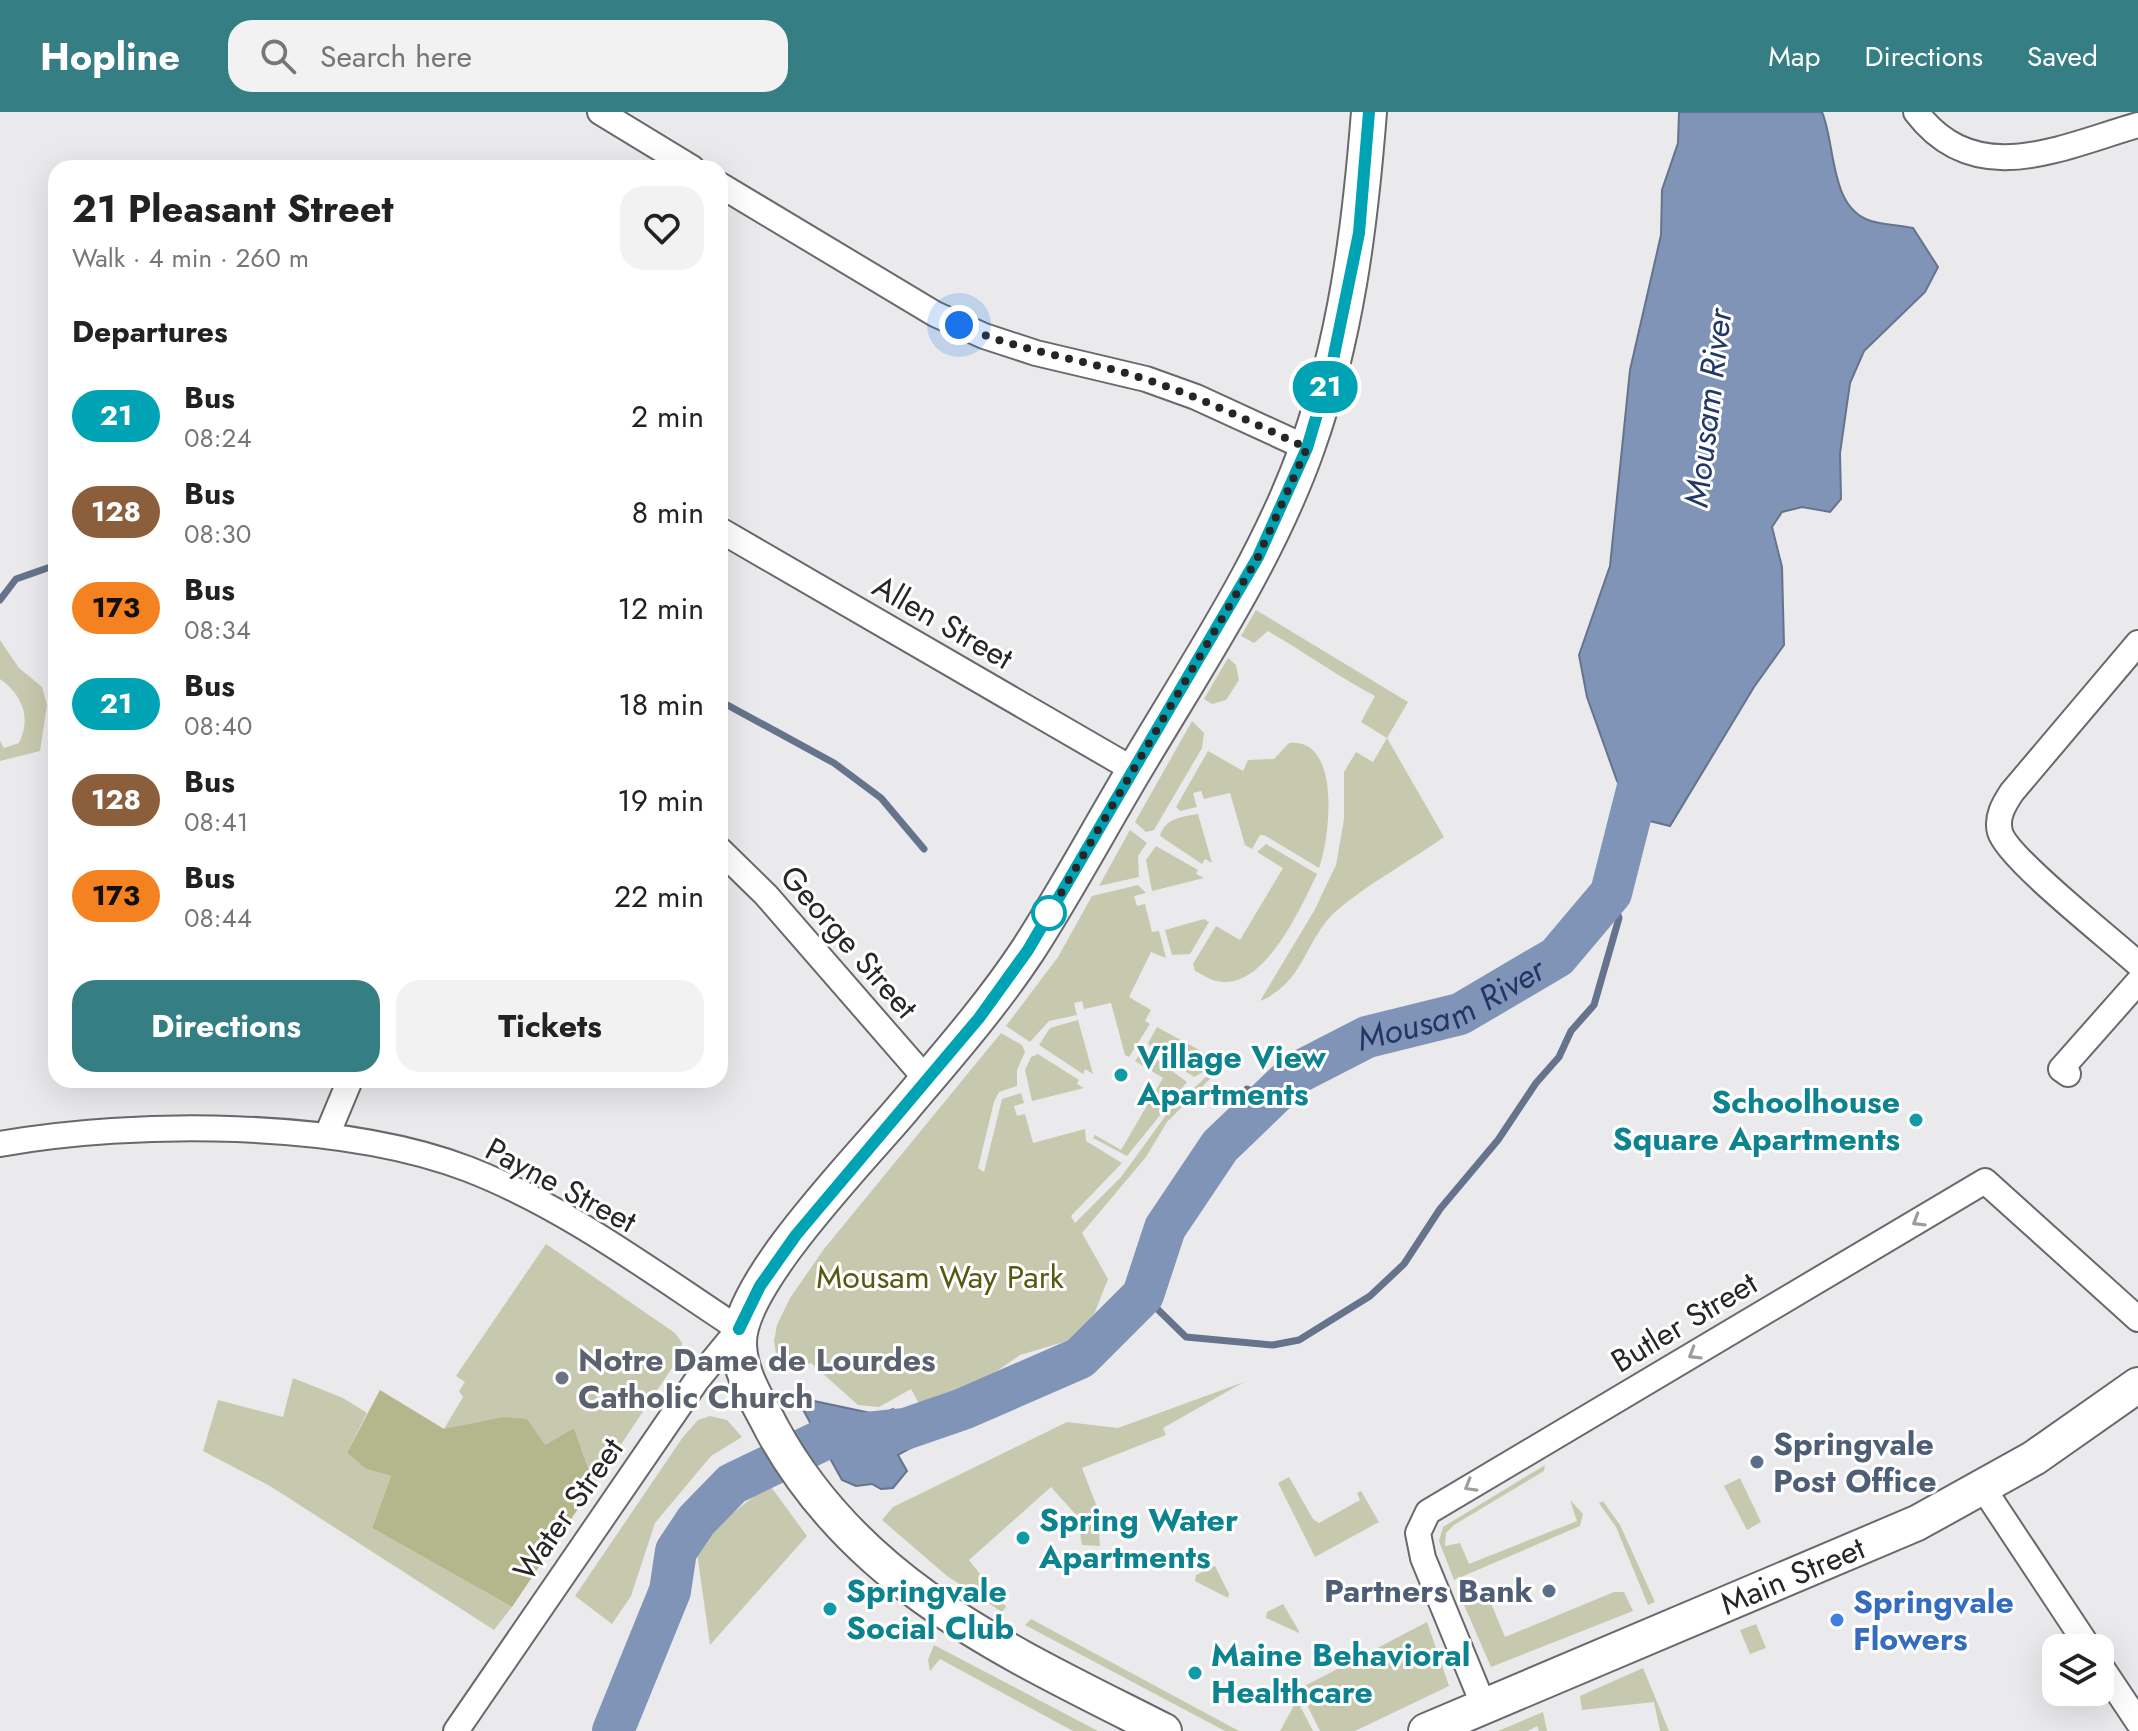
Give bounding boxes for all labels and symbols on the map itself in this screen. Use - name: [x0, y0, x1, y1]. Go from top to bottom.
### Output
- water label: Mousam River: [1672, 304, 1745, 510]
- your location: [939, 305, 979, 345]
- line badge: 21: [1289, 361, 1361, 413]
- street label: Allen Street: [864, 563, 1022, 681]
- street label: George Street: [769, 855, 929, 1029]
- unlabelled marker: [1032, 896, 1066, 930]
- water label: Mousam River: [1352, 944, 1555, 1063]
- place label: Village View Apartments: [1136, 1034, 1327, 1117]
- marker: Village View Apartments: [1112, 1066, 1130, 1084]
- place label: Schoolhouse Square Apartments: [1612, 1079, 1900, 1162]
- marker: Schoolhouse Square Apartments: [1907, 1111, 1925, 1129]
- street label: Payne Street: [477, 1126, 645, 1244]
- one-way arrow: [1912, 1211, 1927, 1227]
- park label: Mousam Way Park: [816, 1254, 1065, 1300]
- street label: Butler Street: [1602, 1260, 1766, 1384]
- place label: Notre Dame de Lourdes Catholic Church: [578, 1337, 936, 1420]
- one-way arrow: [1688, 1344, 1703, 1359]
- marker: Notre Dame de Lourdes Catholic Church: [553, 1369, 571, 1387]
- place label: Springvale Post Office: [1773, 1421, 1937, 1504]
- street label: Water Street: [502, 1428, 634, 1590]
- marker: Springvale Post Office: [1748, 1453, 1766, 1471]
- one-way arrow: [1464, 1476, 1479, 1492]
- place label: Spring Water Apartments: [1038, 1497, 1238, 1580]
- street label: Main Street: [1713, 1525, 1872, 1627]
- marker: Spring Water Apartments: [1014, 1529, 1032, 1547]
- place label: Springvale Social Club: [846, 1568, 1014, 1651]
- place label: Partners Bank: [1324, 1568, 1534, 1614]
- place label: Springvale Flowers: [1853, 1579, 2014, 1662]
- marker: Partners Bank: [1540, 1582, 1558, 1600]
- marker: Springvale Social Club: [821, 1600, 839, 1618]
- marker: Springvale Flowers: [1828, 1611, 1846, 1629]
- place label: Maine Behavioral Healthcare: [1211, 1632, 1470, 1715]
- marker: Maine Behavioral Healthcare: [1186, 1664, 1204, 1682]

